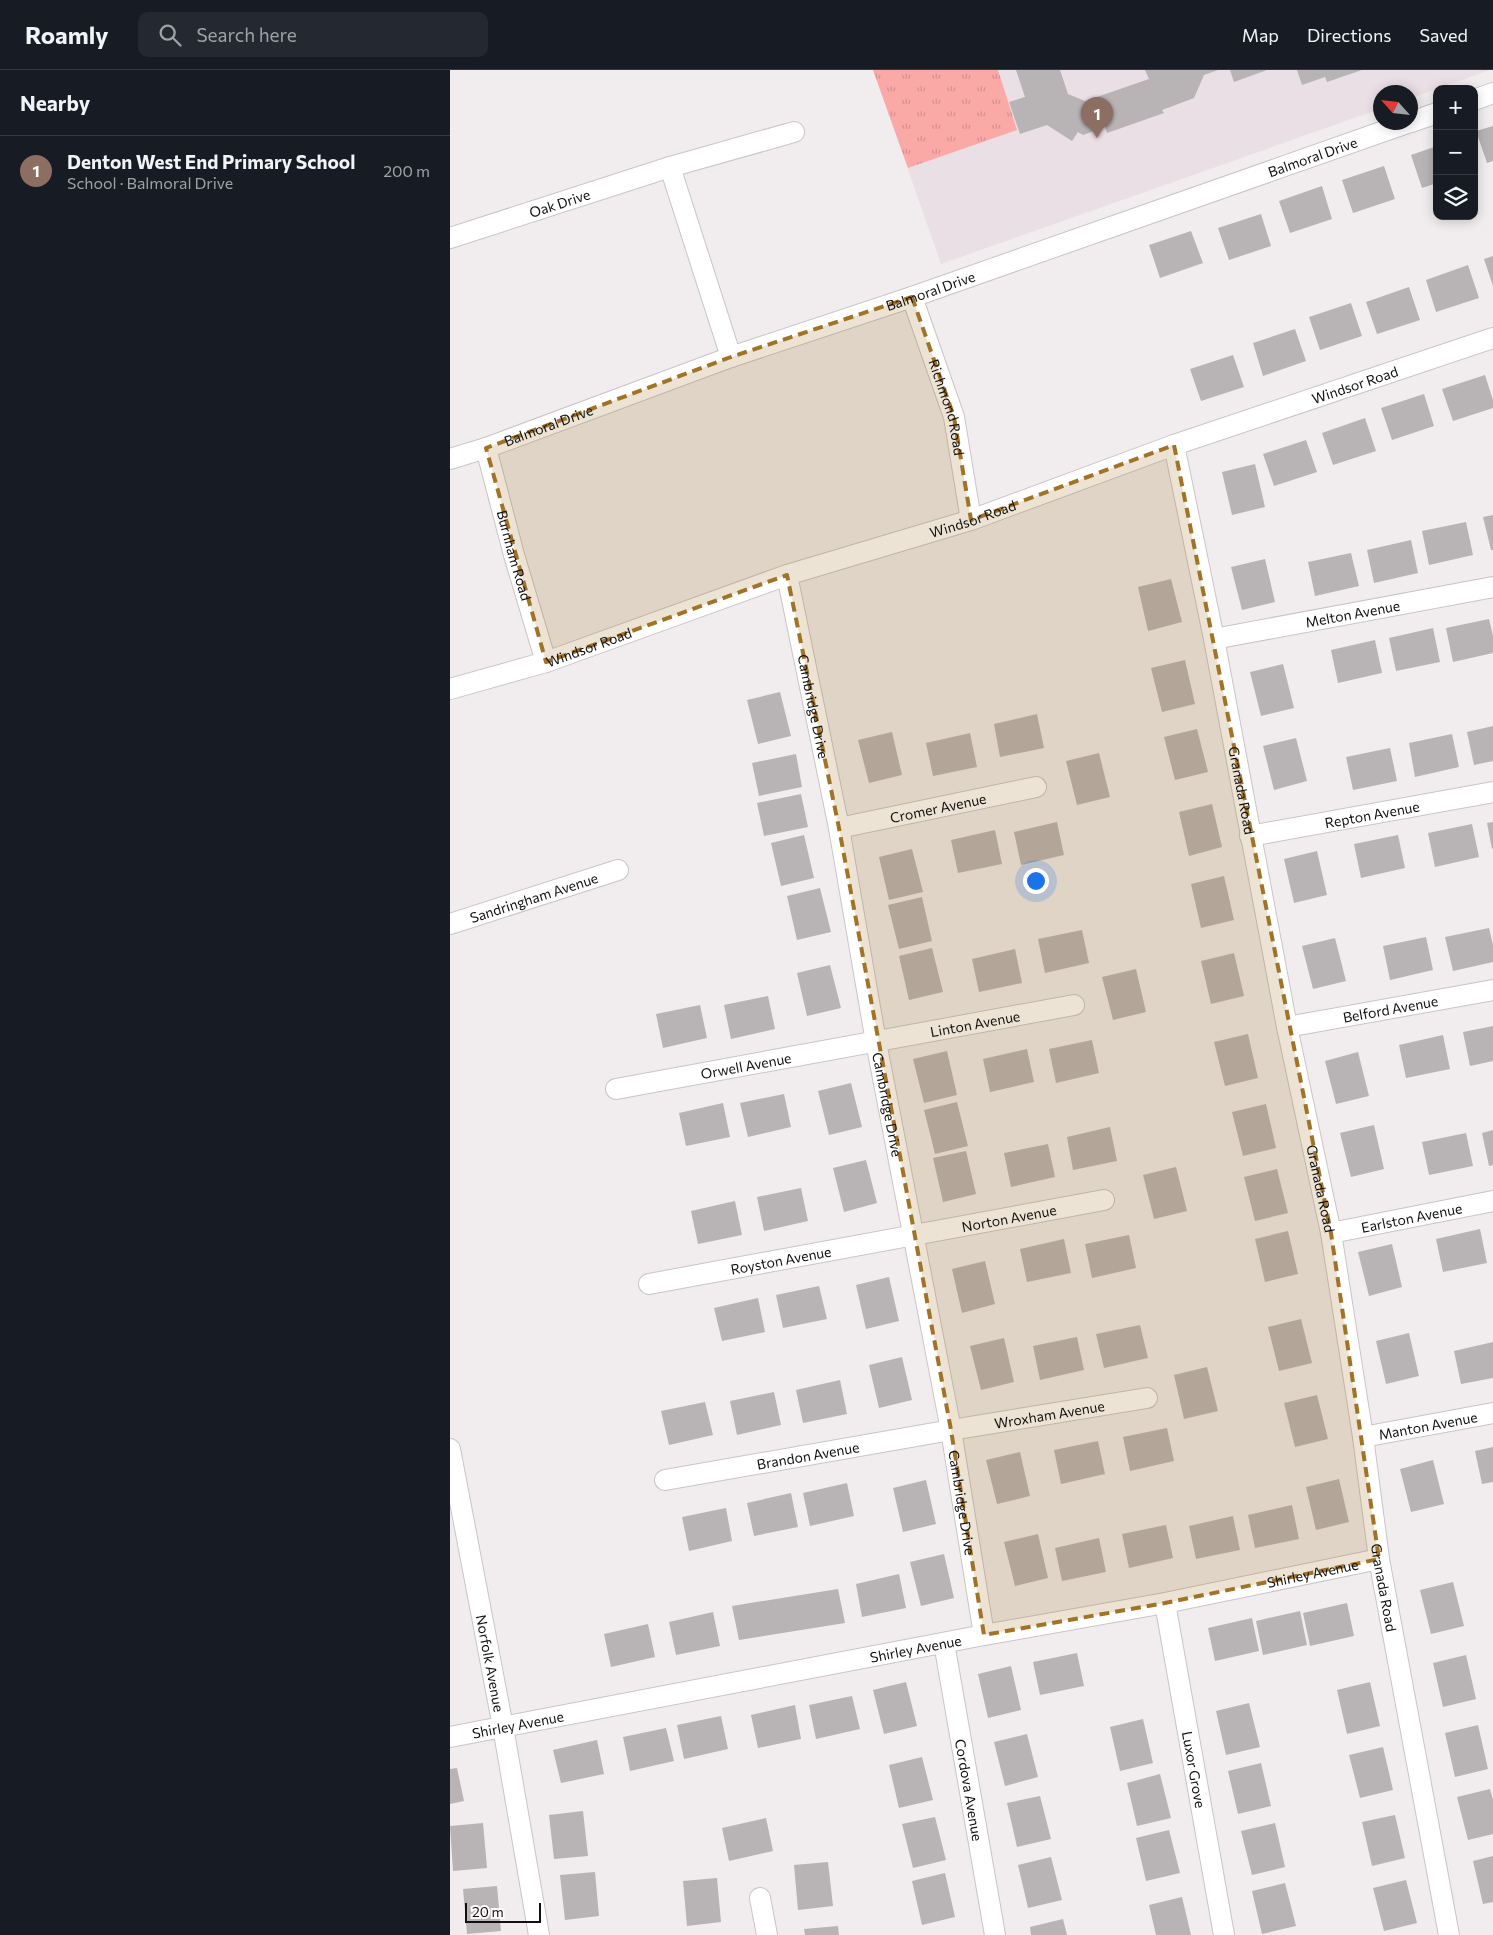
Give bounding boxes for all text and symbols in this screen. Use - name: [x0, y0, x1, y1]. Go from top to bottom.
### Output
- search box: [138, 12, 488, 57]
- text: Roamly: [25, 20, 108, 49]
- icon: search: [156, 21, 184, 49]
- text: Search here: [196, 23, 297, 46]
- text: Map: [1242, 24, 1279, 46]
- text: Directions: [1307, 24, 1391, 46]
- text: Saved: [1419, 24, 1468, 46]
- north arrow: [1373, 85, 1418, 130]
- map controls: [1433, 85, 1478, 220]
- button: +: [1433, 85, 1478, 130]
- text: Nearby: [20, 90, 90, 115]
- pin: 1: [1081, 97, 1113, 138]
- button: −: [1433, 130, 1478, 175]
- street label: Balmoral Drive: [1265, 133, 1359, 180]
- text: Denton West End Primary School: [67, 150, 355, 173]
- text: 1: [32, 161, 40, 180]
- text: 200 m: [383, 161, 430, 180]
- text: School · Balmoral Drive: [67, 173, 233, 192]
- button: layers: [1433, 175, 1478, 220]
- street label: Oak Drive: [527, 185, 592, 220]
- street label: Balmoral Drive: [883, 267, 977, 314]
- street label: Richmond Road: [926, 356, 969, 457]
- street label: Windsor Road: [1309, 362, 1400, 407]
- street label: Balmoral Drive: [501, 401, 595, 449]
- street label: Windsor Road: [927, 496, 1018, 540]
- street label: Burnham Road: [494, 508, 536, 603]
- street label: Melton Avenue: [1304, 596, 1401, 630]
- street label: Windsor Road: [543, 623, 634, 670]
- street label: Cambridge Drive: [795, 653, 833, 760]
- street label: Granada Road: [1226, 745, 1259, 836]
- street label: Cromer Avenue: [888, 789, 988, 826]
- street label: Repton Avenue: [1323, 797, 1421, 831]
- your location: [1023, 868, 1049, 894]
- street label: Sandringham Avenue: [468, 869, 600, 926]
- street label: Belford Avenue: [1341, 992, 1439, 1025]
- street label: Linton Avenue: [929, 1007, 1021, 1040]
- street label: Orwell Avenue: [699, 1049, 793, 1082]
- street label: Cambridge Drive: [870, 1051, 906, 1158]
- street label: Granada Road: [1304, 1143, 1339, 1234]
- street label: Earlston Avenue: [1359, 1199, 1463, 1235]
- street label: Norton Avenue: [960, 1200, 1058, 1235]
- street label: Royston Avenue: [729, 1242, 832, 1277]
- street label: Wroxham Avenue: [993, 1397, 1106, 1431]
- street label: Manton Avenue: [1377, 1408, 1479, 1442]
- street label: Brandon Avenue: [755, 1438, 860, 1472]
- street label: Cambridge Drive: [946, 1449, 979, 1556]
- street label: Granada Road: [1369, 1542, 1401, 1633]
- street label: Shirley Avenue: [1265, 1555, 1360, 1590]
- street label: Norfolk Avenue: [473, 1613, 508, 1713]
- street label: Shirley Avenue: [868, 1631, 963, 1665]
- street label: Shirley Avenue: [471, 1707, 565, 1741]
- street label: Luxor Grove: [1179, 1730, 1210, 1809]
- street label: Cordova Avenue: [952, 1737, 987, 1842]
- scale bar: [465, 1900, 541, 1923]
- text: 20 m: [472, 1903, 504, 1920]

